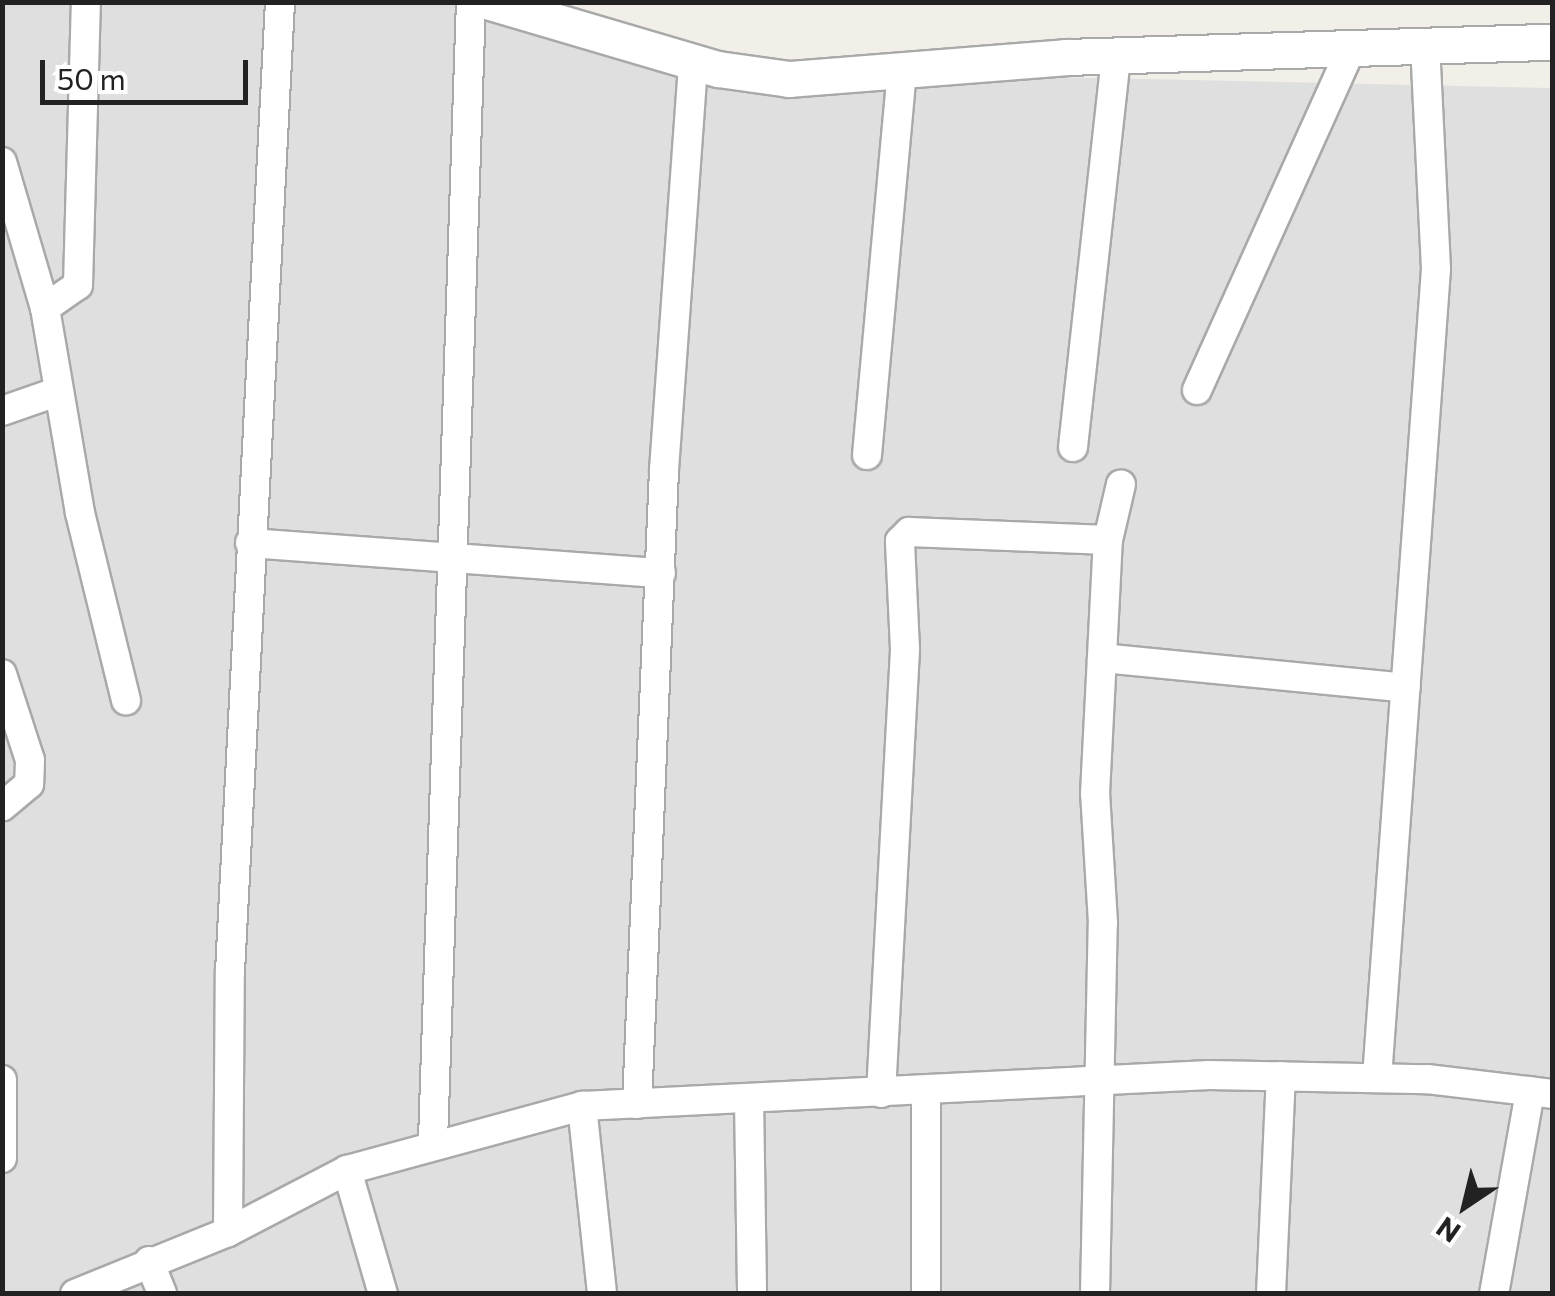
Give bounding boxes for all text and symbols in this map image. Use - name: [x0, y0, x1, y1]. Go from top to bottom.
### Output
- scale bar: [45, 40, 252, 102]
- text: 50 m: [57, 59, 126, 96]
- north arrow: [1415, 1156, 1515, 1256]
- text: N: [1429, 1211, 1466, 1251]

